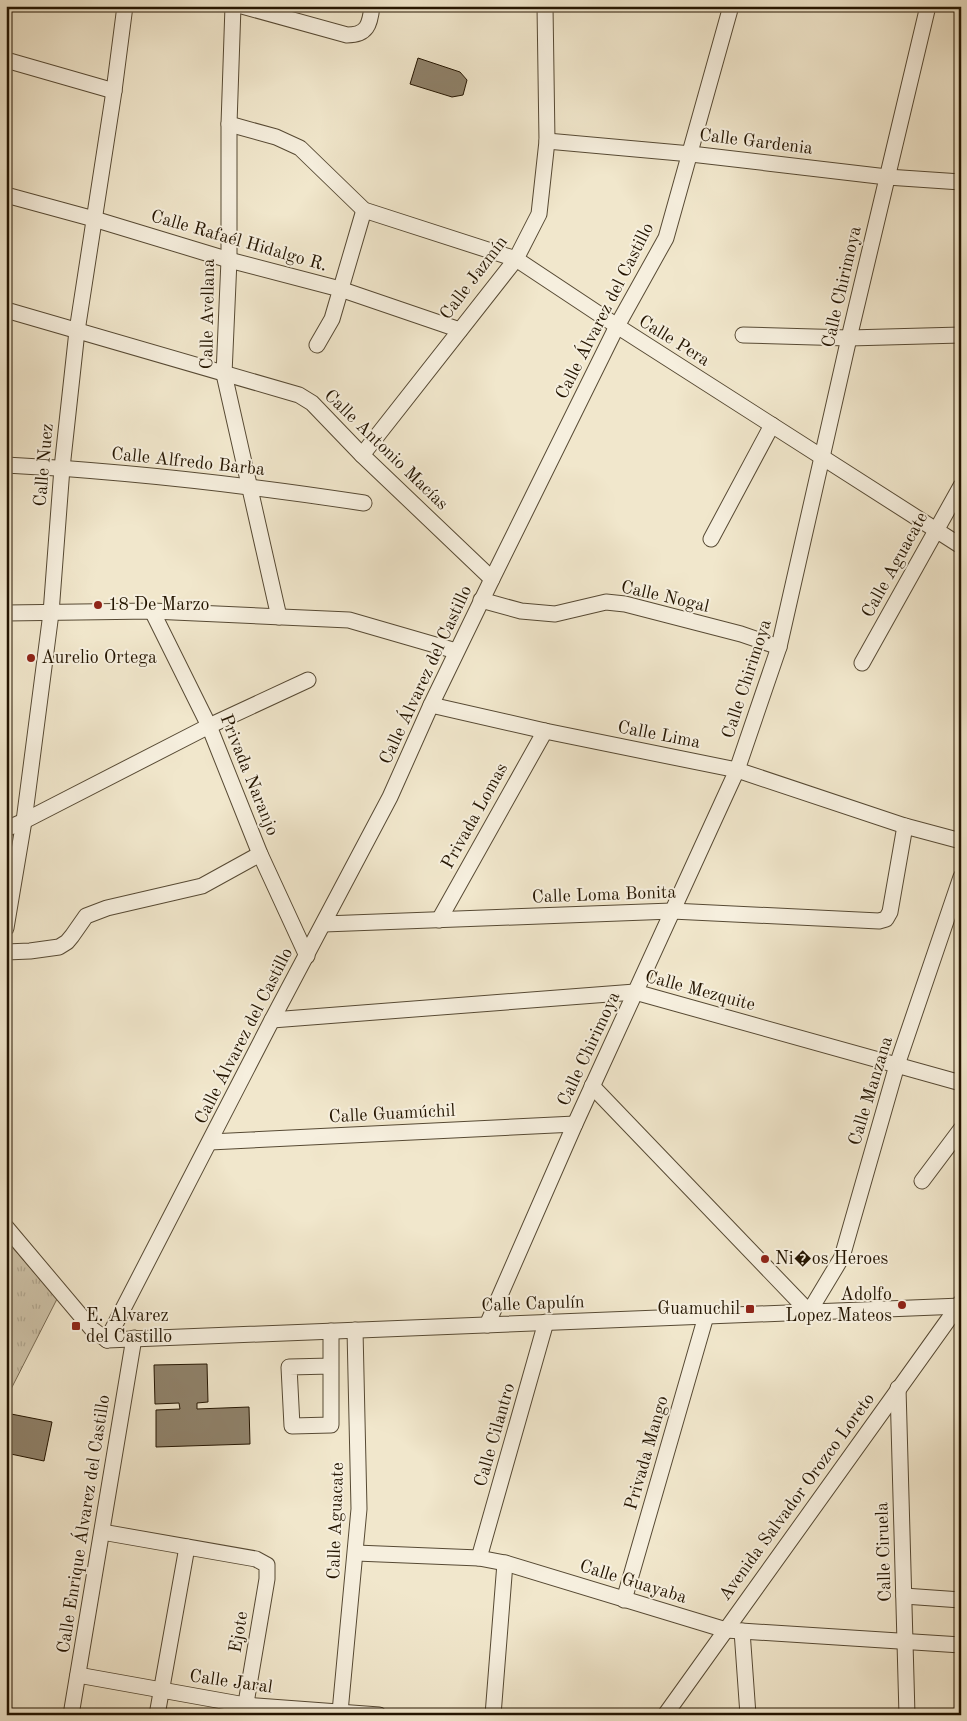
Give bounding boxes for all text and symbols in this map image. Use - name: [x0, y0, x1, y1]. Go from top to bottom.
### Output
- street label: Calle Gardenia: [698, 126, 814, 158]
- street label: Calle Rafaél Hidalgo R.: [149, 207, 329, 275]
- street label: Calle Álvarez del Castillo: [549, 218, 657, 402]
- street label: Calle Chirimoya: [819, 224, 865, 349]
- street label: Calle Jazmín: [437, 233, 511, 323]
- street label: Calle Avellana: [198, 258, 218, 370]
- street label: Calle Pera: [635, 312, 713, 370]
- street label: Calle Antonio Macías: [321, 386, 452, 514]
- street label: Calle Nuez: [31, 423, 57, 507]
- street label: Calle Alfredo Barba: [110, 445, 266, 479]
- street label: Calle Aguacate: [859, 509, 931, 621]
- street label: Calle Nogal: [619, 578, 711, 616]
- street label: Calle Álvarez del Castillo: [373, 581, 475, 767]
- place label: 18 De Marzo: [108, 596, 210, 614]
- marker: 18 De Marzo: [92, 599, 104, 611]
- street label: Calle Chirimoya: [719, 617, 775, 741]
- place label: Aurelio Ortega: [41, 649, 157, 667]
- marker: Aurelio Ortega: [25, 652, 37, 664]
- street label: Privada Naranjo: [216, 712, 282, 838]
- street label: Calle Lima: [616, 718, 702, 752]
- street label: Privada Lomas: [439, 760, 511, 872]
- street label: Calle Loma Bonita: [532, 883, 677, 907]
- street label: Calle Álvarez del Castillo: [188, 943, 296, 1127]
- street label: Calle Mezquite: [643, 968, 757, 1014]
- street label: Calle Chirimoya: [555, 989, 623, 1109]
- street label: Calle Manzana: [846, 1034, 896, 1148]
- street label: Calle Guamúchil: [328, 1102, 456, 1126]
- place label: Ni�os Heroes: [775, 1250, 889, 1268]
- marker: Ni�os Heroes: [759, 1253, 771, 1265]
- place label: Adolfo Lopez Mateos: [785, 1286, 892, 1325]
- street label: Calle Capulín: [481, 1293, 585, 1315]
- marker: Adolfo Lopez Mateos: [896, 1299, 908, 1311]
- place label: Guamuchil: [657, 1300, 740, 1318]
- marker: Guamuchil: [744, 1303, 756, 1315]
- place label: E. Alvarez del Castillo: [86, 1307, 172, 1346]
- marker: E. Alvarez del Castillo: [70, 1320, 82, 1332]
- street label: Calle Cilantro: [472, 1381, 518, 1489]
- street label: Avenida Salvador Orozco Loreto: [716, 1390, 878, 1604]
- street label: Calle Enrique Álvarez del Castillo: [51, 1393, 113, 1655]
- street label: Privada Mango: [622, 1394, 672, 1512]
- street label: Calle Aguacate: [325, 1462, 347, 1580]
- street label: Calle Ciruela: [873, 1502, 895, 1602]
- street label: Calle Guayaba: [577, 1557, 689, 1607]
- street label: Ejote: [227, 1610, 251, 1654]
- street label: Calle Jaral: [188, 1667, 274, 1697]

